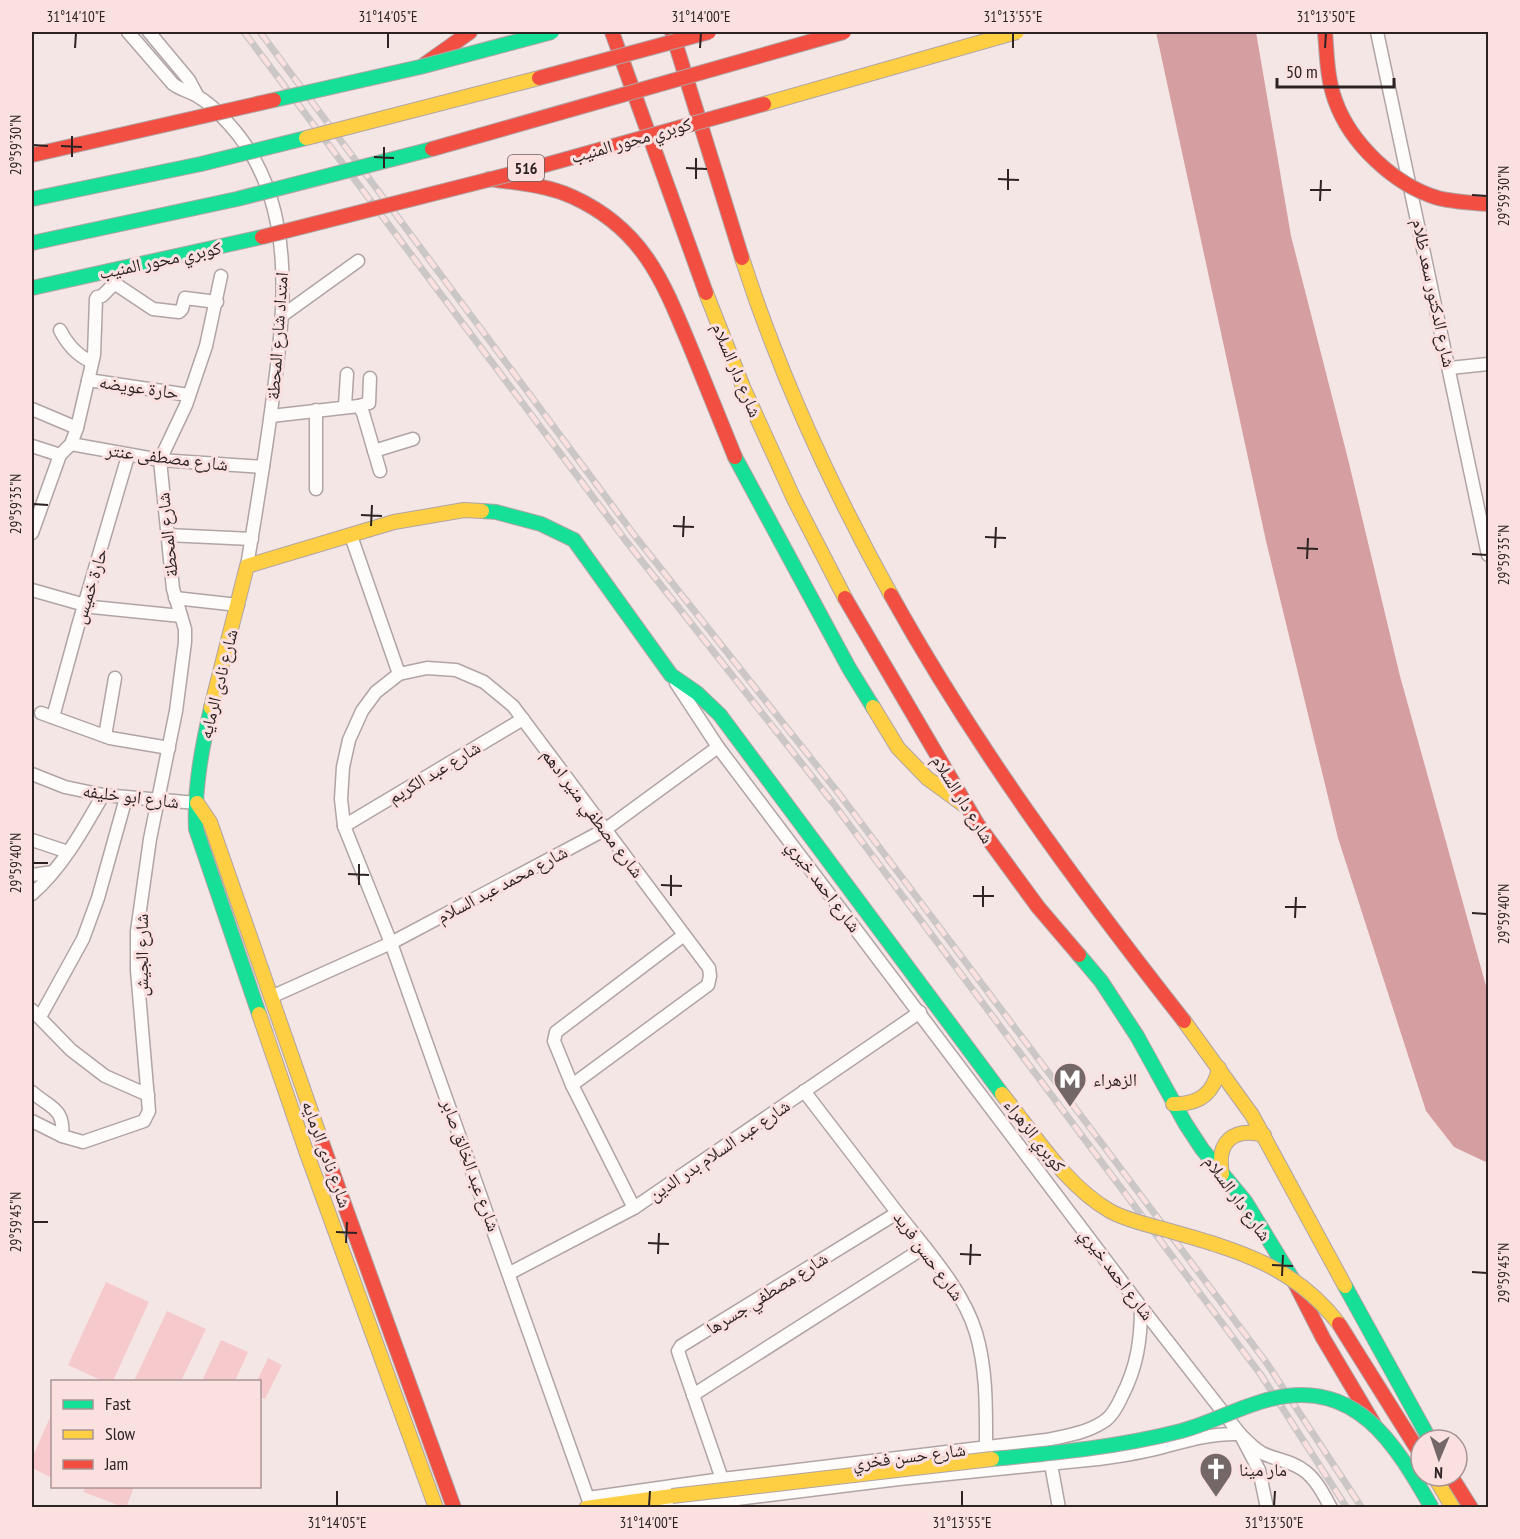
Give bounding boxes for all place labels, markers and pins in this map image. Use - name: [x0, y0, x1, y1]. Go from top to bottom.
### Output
- metro station icon: الزهراء: [1052, 1061, 1088, 1108]
- place label: الزهراء: [1093, 1068, 1137, 1091]
- church icon: مار مينا: [1198, 1451, 1234, 1498]
- place label: مار مينا: [1239, 1458, 1287, 1481]

